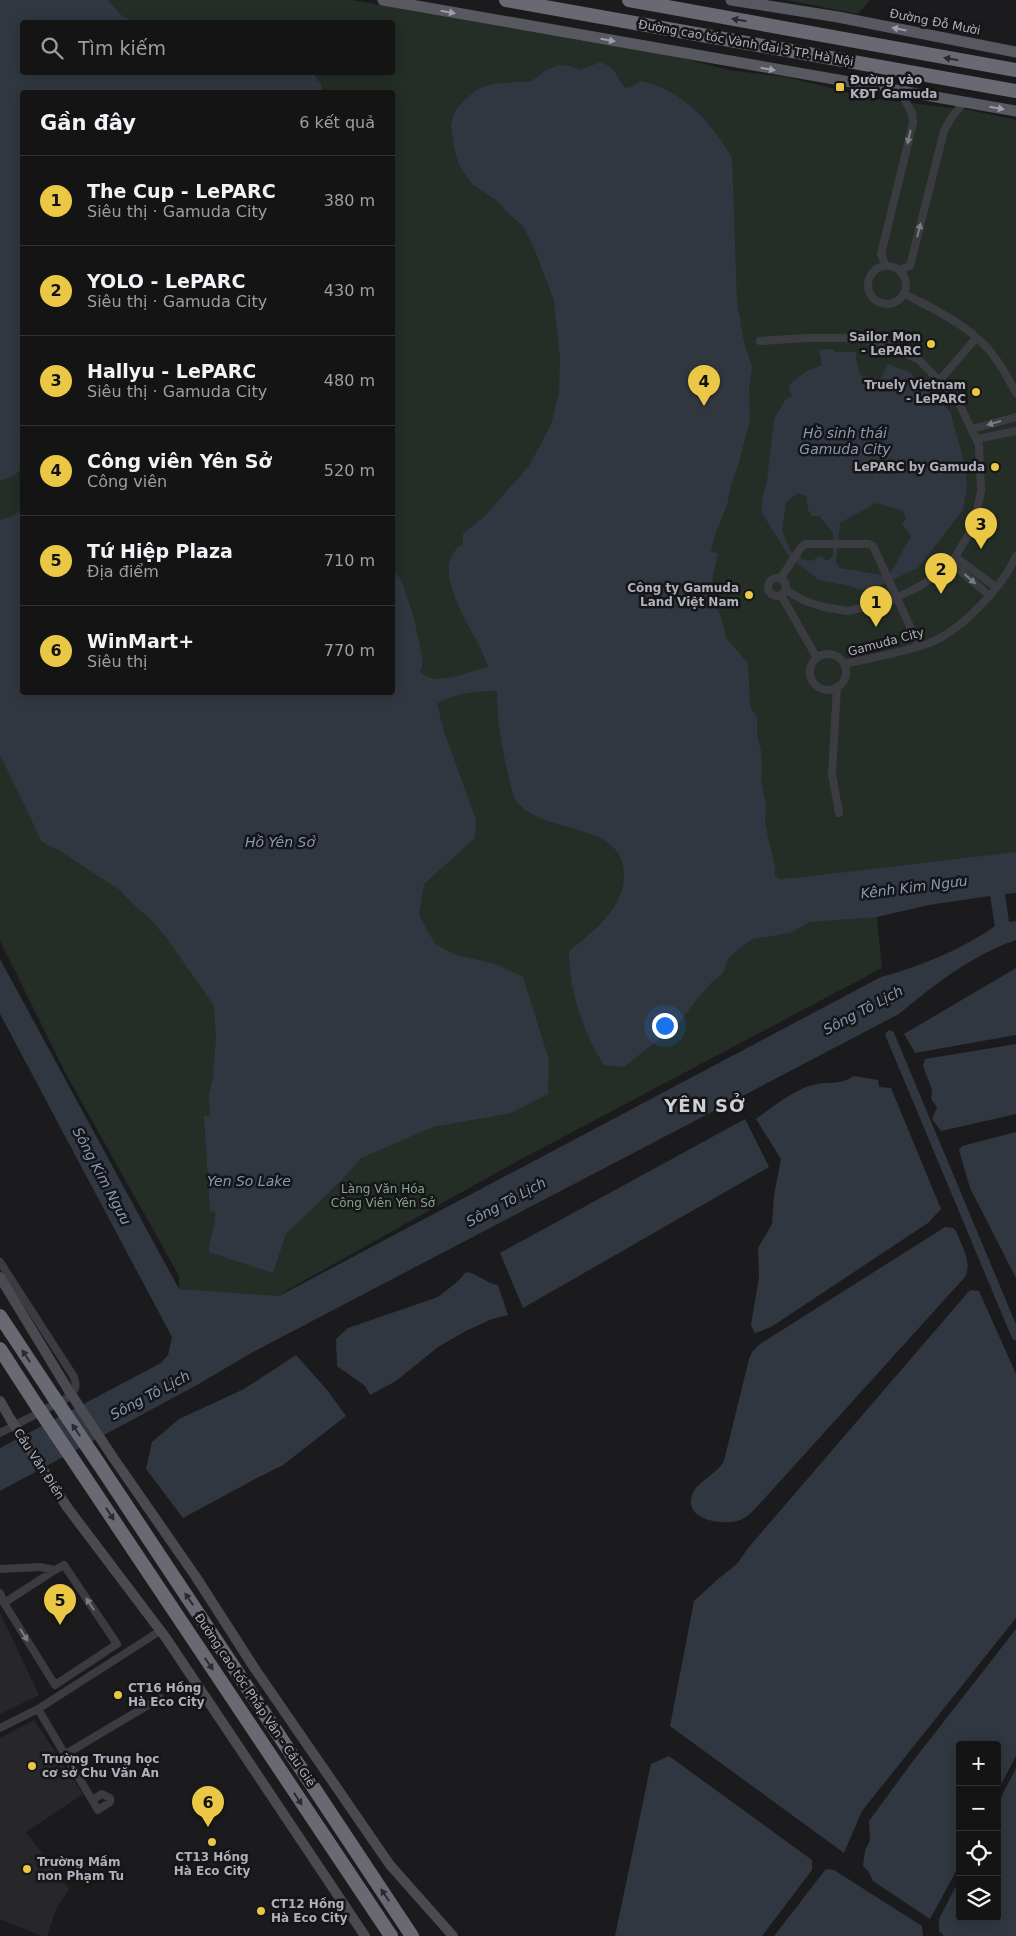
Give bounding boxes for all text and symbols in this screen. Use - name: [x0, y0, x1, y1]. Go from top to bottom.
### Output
- street label: Đường Đỗ Mười: [888, 6, 982, 38]
- one-way arrow: [440, 8, 456, 16]
- one-way arrow: [732, 16, 747, 24]
- street label: Đường cao tốc Vành đai 3 TP. Hà Nội: [637, 17, 855, 69]
- search box: [20, 20, 395, 75]
- one-way arrow: [891, 25, 907, 33]
- icon: search: [38, 34, 66, 62]
- text: Tìm kiếm: [78, 37, 166, 59]
- one-way arrow: [600, 37, 616, 45]
- one-way arrow: [942, 54, 958, 62]
- one-way arrow: [760, 65, 776, 73]
- place label: Đường vào KĐT Gamuda: [850, 73, 937, 101]
- marker: Đường vào KĐT Gamuda: [834, 81, 846, 93]
- one-way arrow: [989, 105, 1005, 113]
- text: Gần đây: [40, 111, 136, 135]
- text: 6 kết quả: [299, 113, 375, 132]
- one-way arrow: [905, 129, 913, 144]
- text: The Cup - LePARC: [87, 180, 276, 202]
- text: 1: [50, 191, 62, 210]
- text: 380 m: [324, 191, 375, 210]
- text: Siêu thị · Gamuda City: [87, 202, 267, 221]
- one-way arrow: [915, 222, 923, 237]
- text: YOLO - LePARC: [87, 270, 245, 292]
- text: 2: [50, 281, 62, 300]
- text: 430 m: [324, 281, 375, 300]
- text: Siêu thị · Gamuda City: [87, 292, 267, 311]
- place label: Sailor Mon - LePARC: [849, 330, 921, 358]
- marker: Sailor Mon - LePARC: [925, 338, 937, 350]
- text: Hallyu - LePARC: [87, 360, 256, 382]
- pin: 4: [688, 365, 720, 406]
- text: 3: [50, 371, 62, 390]
- text: 480 m: [324, 371, 375, 390]
- place label: Truely Vietnam - LePARC: [864, 378, 966, 406]
- text: Siêu thị · Gamuda City: [87, 382, 267, 401]
- marker: Truely Vietnam - LePARC: [970, 386, 982, 398]
- one-way arrow: [987, 420, 1002, 428]
- water label: Hồ sinh thái Gamuda City: [799, 425, 891, 457]
- text: Công viên Yên Sở: [87, 450, 271, 472]
- place label: LePARC by Gamuda: [854, 460, 985, 474]
- text: 4: [50, 461, 62, 480]
- text: 520 m: [324, 461, 375, 480]
- marker: LePARC by Gamuda: [989, 461, 1001, 473]
- text: Công viên: [87, 472, 167, 491]
- pin: 3: [965, 508, 997, 549]
- text: Tứ Hiệp Plaza: [87, 540, 233, 562]
- text: 5: [50, 551, 62, 570]
- text: 710 m: [324, 551, 375, 570]
- pin: 2: [925, 553, 957, 594]
- text: Địa điểm: [87, 562, 159, 581]
- one-way arrow: [963, 574, 976, 585]
- place label: Công ty Gamuda Land Việt Nam: [627, 581, 739, 609]
- pin: 1: [860, 586, 892, 627]
- marker: Công ty Gamuda Land Việt Nam: [743, 589, 755, 601]
- street label: Gamuda City: [846, 625, 926, 659]
- text: WinMart+: [87, 630, 194, 652]
- text: 6: [50, 641, 62, 660]
- text: 770 m: [324, 641, 375, 660]
- text: Siêu thị: [87, 652, 148, 671]
- water label: Hồ Yên Sở: [245, 834, 316, 850]
- water label: Kênh Kim Ngưu: [860, 872, 969, 902]
- water label: Sông Tô Lịch: [820, 982, 906, 1038]
- your location: [652, 1013, 678, 1039]
- district label: YÊN SỞ: [663, 1093, 746, 1116]
- water label: Sông Kim Ngưu: [70, 1125, 134, 1228]
- water label: Yen So Lake: [207, 1173, 291, 1189]
- water label: Sông Tô Lịch: [463, 1174, 549, 1230]
- park label: Làng Văn Hóa Công Viên Yên Sở: [331, 1182, 436, 1210]
- one-way arrow: [22, 1349, 31, 1363]
- water label: Sông Tô Lịch: [107, 1367, 193, 1423]
- one-way arrow: [71, 1423, 81, 1437]
- street label: Cầu Văn Điển: [11, 1426, 67, 1502]
- one-way arrow: [105, 1507, 114, 1520]
- pin: 5: [44, 1584, 76, 1625]
- one-way arrow: [184, 1593, 194, 1606]
- one-way arrow: [85, 1597, 94, 1610]
- street label: Đường cao tốc Pháp Vân - Cầu Giẽ: [192, 1611, 318, 1789]
- one-way arrow: [20, 1629, 29, 1642]
- one-way arrow: [204, 1657, 214, 1671]
- place label: CT16 Hồng Hà Eco City: [128, 1681, 205, 1709]
- marker: CT16 Hồng Hà Eco City: [112, 1689, 124, 1701]
- map controls: [956, 1741, 1001, 1921]
- button: +: [956, 1741, 1001, 1786]
- place label: Trường Trung học cơ sở Chu Văn An: [42, 1752, 159, 1780]
- marker: Trường Trung học cơ sở Chu Văn An: [26, 1760, 38, 1772]
- pin: 6: [192, 1786, 224, 1827]
- button: −: [956, 1786, 1001, 1831]
- one-way arrow: [294, 1793, 303, 1806]
- button: locate: [956, 1831, 1001, 1876]
- marker: CT13 Hồng Hà Eco City: [206, 1836, 218, 1848]
- place label: CT13 Hồng Hà Eco City: [174, 1850, 250, 1878]
- place label: Trường Mầm non Phạm Tu: [37, 1855, 124, 1883]
- marker: Trường Mầm non Phạm Tu: [21, 1863, 33, 1875]
- button: layers: [956, 1876, 1001, 1921]
- one-way arrow: [380, 1889, 390, 1902]
- place label: CT12 Hồng Hà Eco City: [271, 1897, 348, 1925]
- marker: CT12 Hồng Hà Eco City: [255, 1905, 267, 1917]

